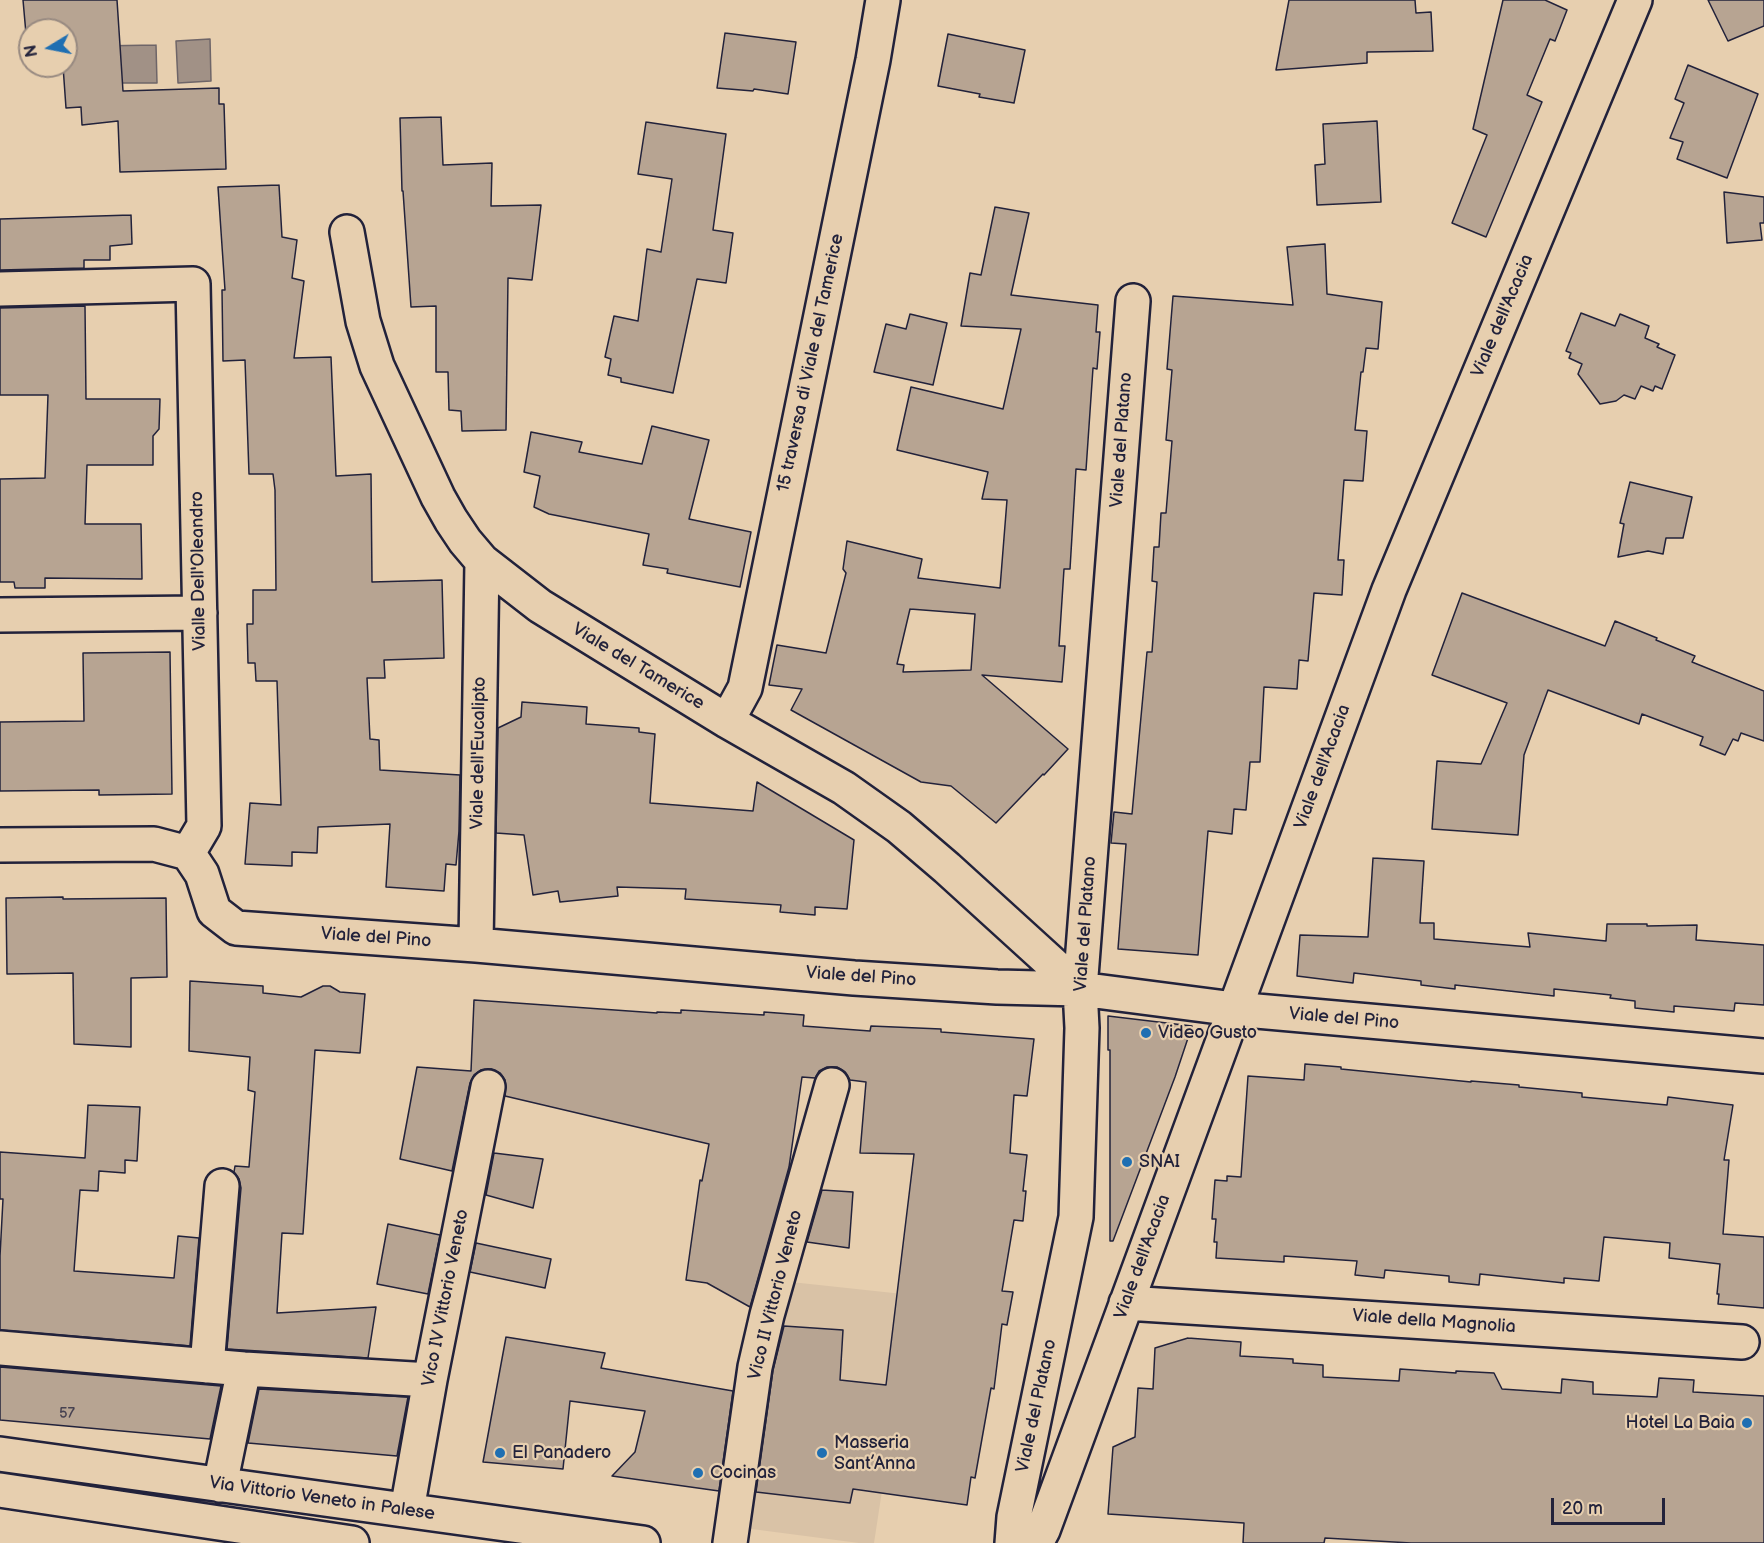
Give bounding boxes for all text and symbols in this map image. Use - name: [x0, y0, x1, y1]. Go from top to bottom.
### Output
- north arrow: [18, 18, 78, 78]
- text: N: [21, 43, 42, 58]
- street label: 15 traversa di Viale del Tamerice: [773, 232, 849, 494]
- street label: Viale dell'Acacia: [1467, 251, 1539, 381]
- street label: Viale del Platano: [1106, 372, 1138, 508]
- street label: Vialle Dell'Oleandro: [187, 491, 211, 651]
- street label: Viale del Tamerice: [568, 619, 708, 715]
- street label: Viale dell'Eucalipto: [467, 676, 491, 830]
- street label: Viale dell'Acacia: [1290, 702, 1356, 832]
- street label: Viale del Platano: [1070, 856, 1102, 992]
- street label: Viale del Pino: [320, 923, 432, 953]
- street label: Viale del Pino: [805, 962, 917, 992]
- street label: Viale del Pino: [1288, 1003, 1400, 1035]
- place label: Video Gusto: [1158, 1022, 1257, 1044]
- marker: Video Gusto: [1139, 1026, 1153, 1040]
- place label: SNAI: [1139, 1151, 1180, 1173]
- marker: SNAI: [1120, 1155, 1134, 1169]
- street label: Viale dell'Acacia: [1110, 1192, 1176, 1322]
- street label: Vico IV Vittorio Veneto: [418, 1208, 474, 1388]
- street label: Vico II Vittorio Veneto: [744, 1208, 808, 1382]
- street label: Viale della Magnolia: [1352, 1306, 1516, 1338]
- street label: Viale del Platano: [1012, 1337, 1062, 1475]
- house number: 57: [59, 1405, 75, 1423]
- place label: Hotel La Baia: [1626, 1412, 1735, 1434]
- marker: Hotel La Baia: [1740, 1416, 1754, 1430]
- place label: Masseria Sant’Anna: [834, 1432, 916, 1474]
- place label: El Panadero: [512, 1442, 611, 1464]
- marker: El Panadero: [493, 1446, 507, 1460]
- marker: Masseria Sant’Anna: [815, 1446, 829, 1460]
- place label: Cocinas: [710, 1462, 776, 1484]
- marker: Cocinas: [691, 1466, 705, 1480]
- street label: Via Vittorio Veneto in Palese: [208, 1472, 436, 1526]
- scale bar: [1554, 1486, 1668, 1524]
- text: 20 m: [1562, 1498, 1603, 1519]

